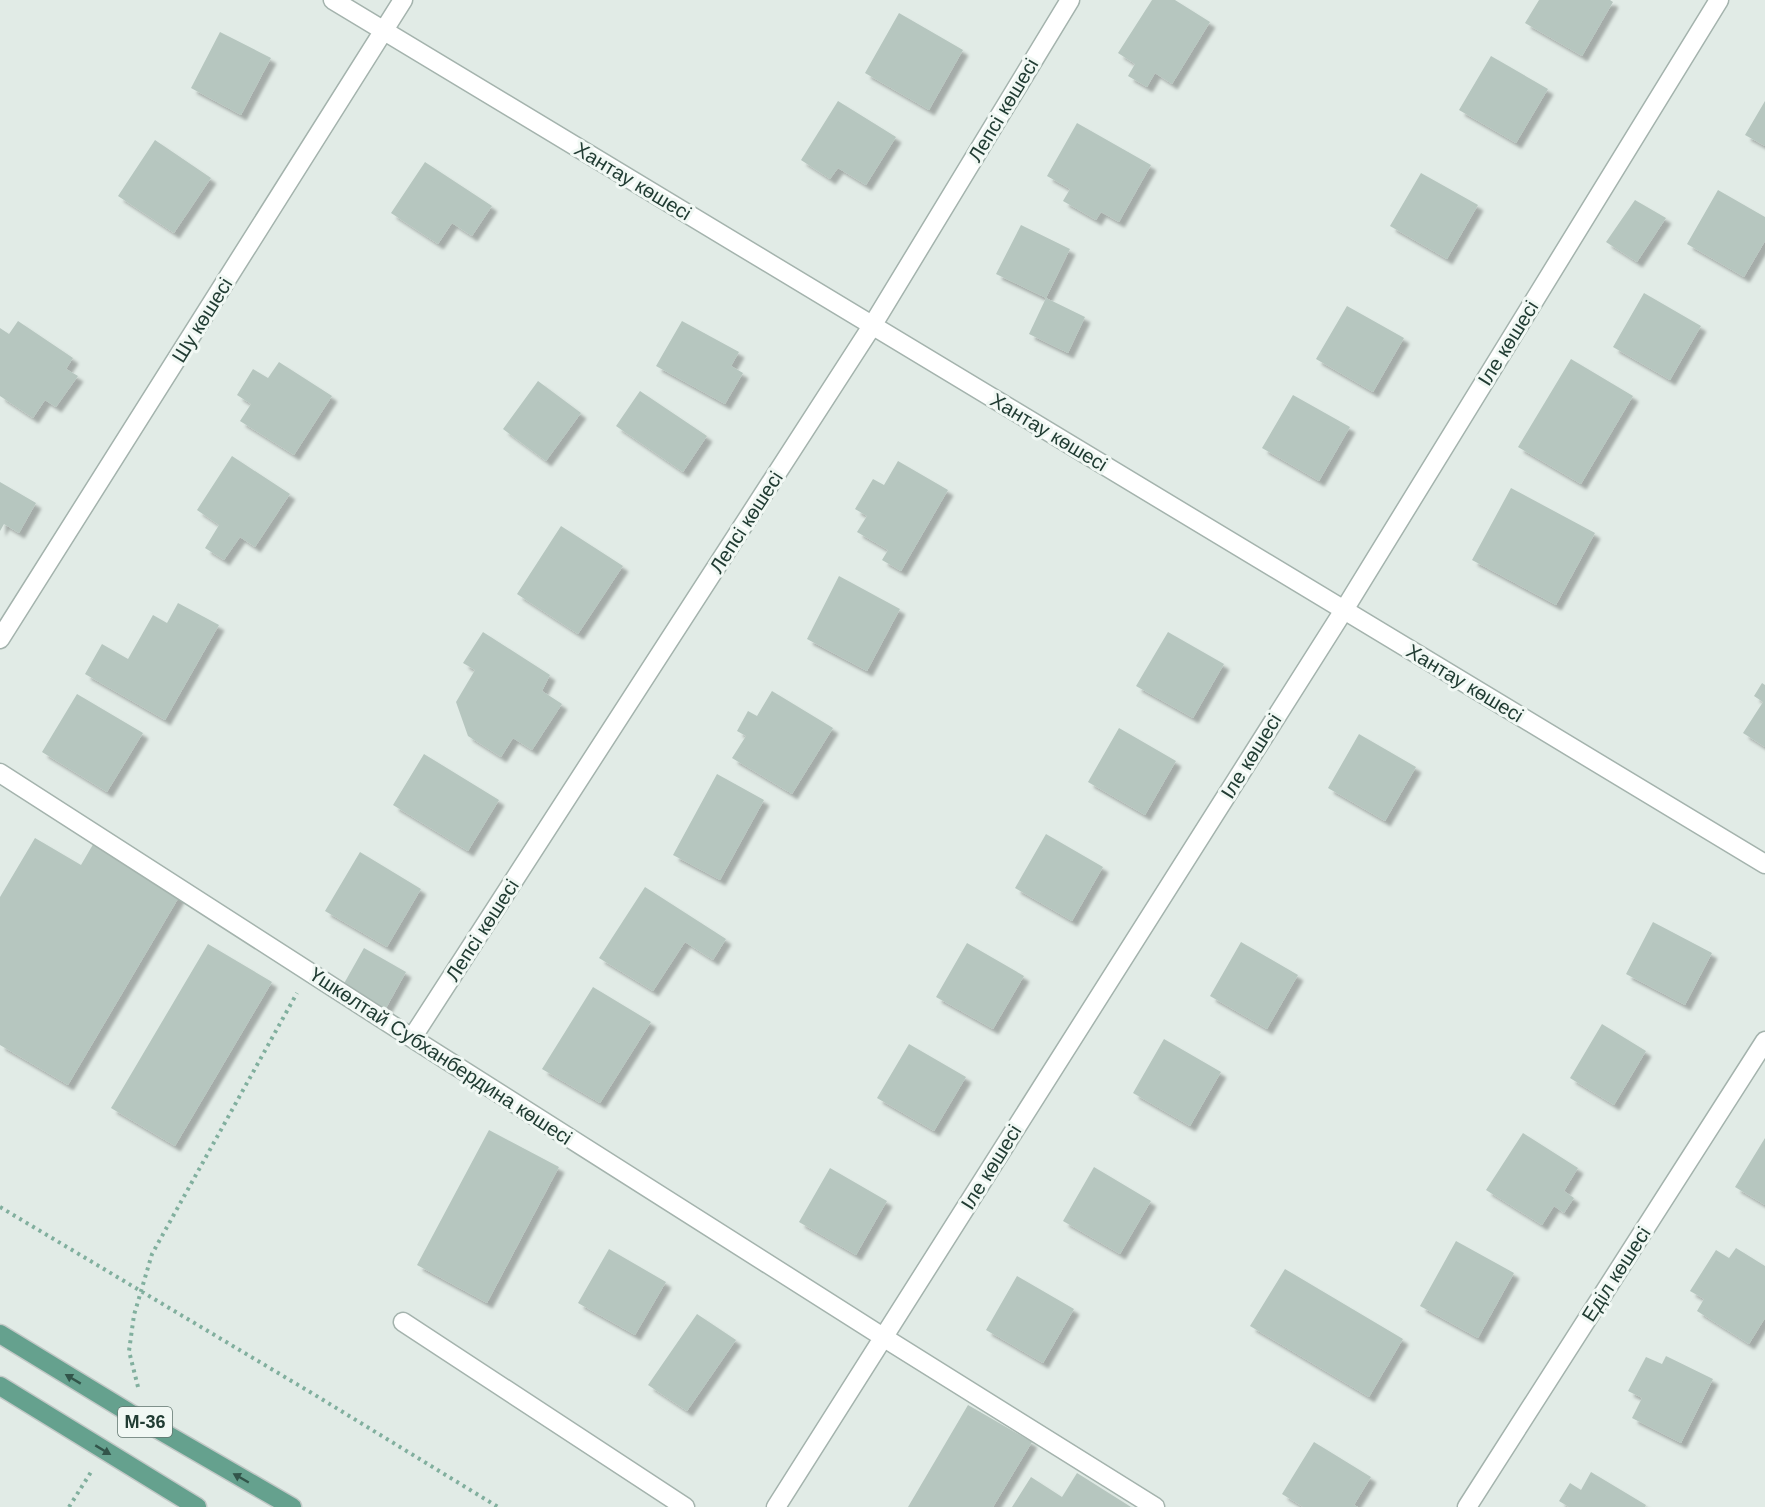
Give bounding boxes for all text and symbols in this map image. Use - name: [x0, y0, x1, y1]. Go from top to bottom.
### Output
- street label: Лепсі көшесі: [964, 54, 1042, 166]
- street label: Хантау көшесі: [571, 137, 695, 225]
- street label: Шу көшесі: [167, 274, 237, 366]
- street label: Іле көшесі: [1473, 297, 1543, 389]
- street label: Хантау көшесі: [987, 388, 1111, 476]
- street label: Лепсі көшесі: [705, 467, 787, 577]
- street label: Хантау көшесі: [1403, 639, 1527, 727]
- street label: Іле көшесі: [1216, 710, 1286, 802]
- street label: Лепсі көшесі: [441, 875, 523, 985]
- street label: Үшкөлтай Субханбердина көшесі: [306, 963, 576, 1149]
- street label: Іле көшесі: [956, 1121, 1026, 1213]
- street label: Еділ көшесі: [1577, 1223, 1655, 1325]
- one-way arrow: [65, 1373, 81, 1384]
- road number: M-36: [118, 1407, 172, 1437]
- one-way arrow: [95, 1445, 112, 1455]
- one-way arrow: [233, 1472, 249, 1483]

